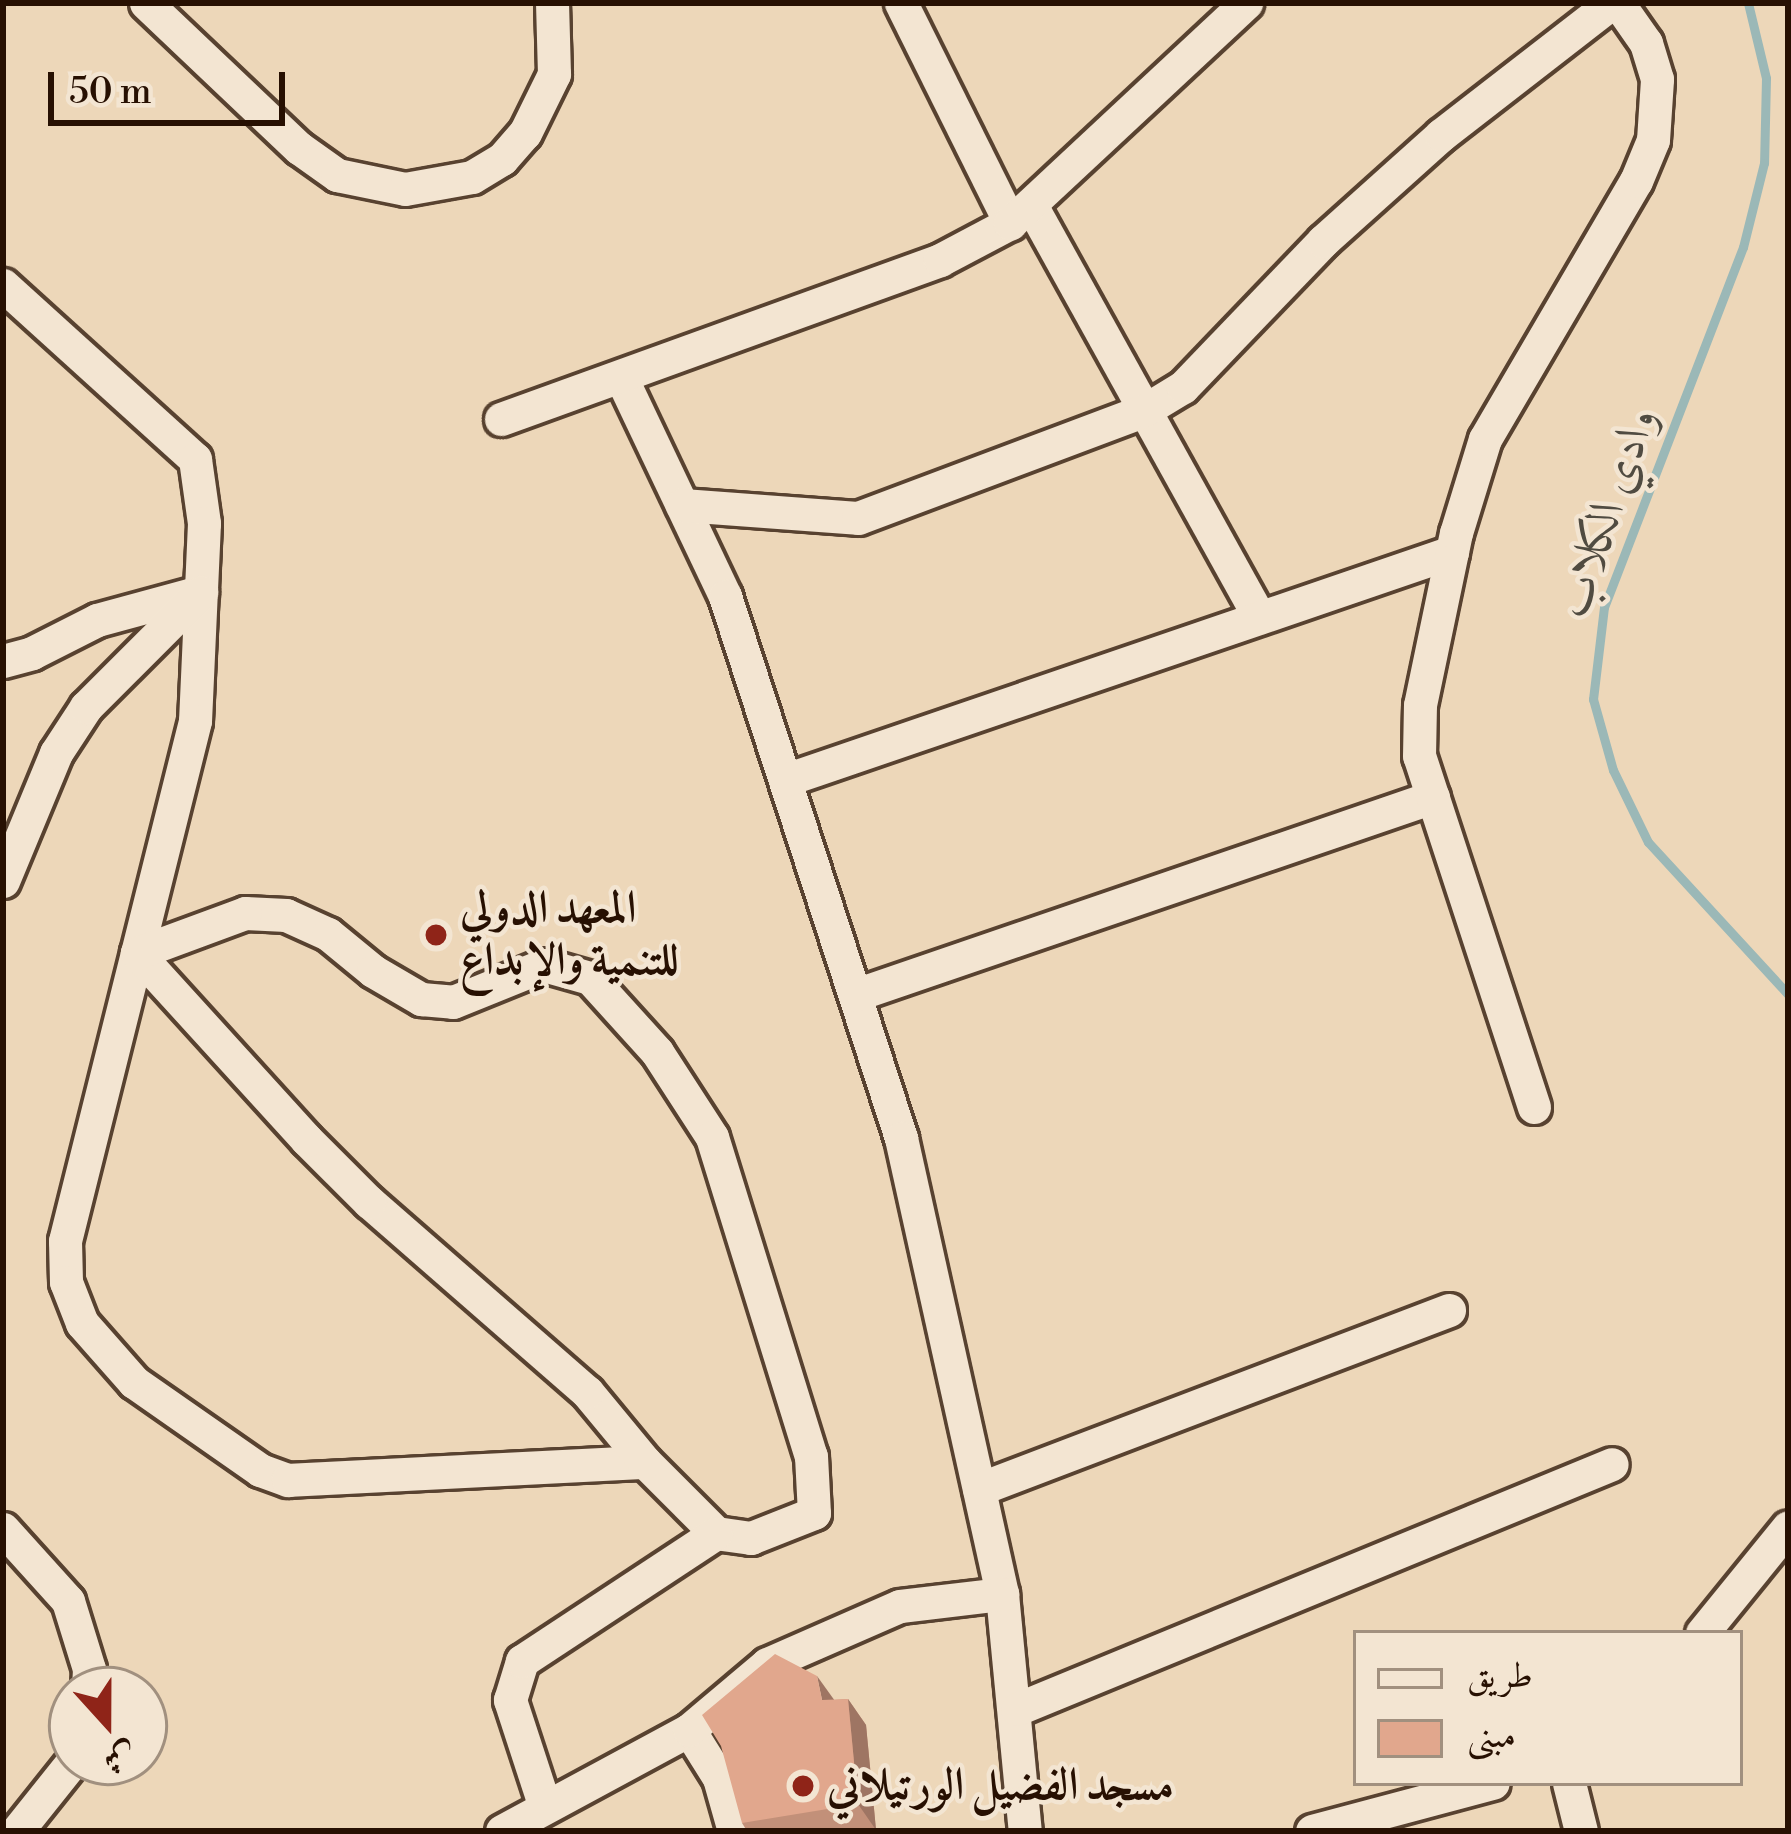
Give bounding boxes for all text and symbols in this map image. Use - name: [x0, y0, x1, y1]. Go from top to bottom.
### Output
- scale bar: [54, 48, 291, 122]
- text: 50 m: [69, 70, 152, 115]
- water label: وادي الكلاب: [1545, 399, 1671, 625]
- place label: المعهد الدولي للتنمية والإبداع: [460, 882, 679, 988]
- marker: المعهد الدولي للتنمية والإبداع: [423, 922, 449, 948]
- legend: [1353, 1630, 1743, 1786]
- text: طريق: [1467, 1654, 1533, 1699]
- north arrow: [48, 1666, 168, 1786]
- text: مبنى: [1467, 1714, 1516, 1759]
- text: ش: [97, 1732, 143, 1782]
- place label: مسجد الفضيل الورتيلاني: [827, 1759, 1174, 1813]
- marker: مسجد الفضيل الورتيلاني: [790, 1773, 816, 1799]

